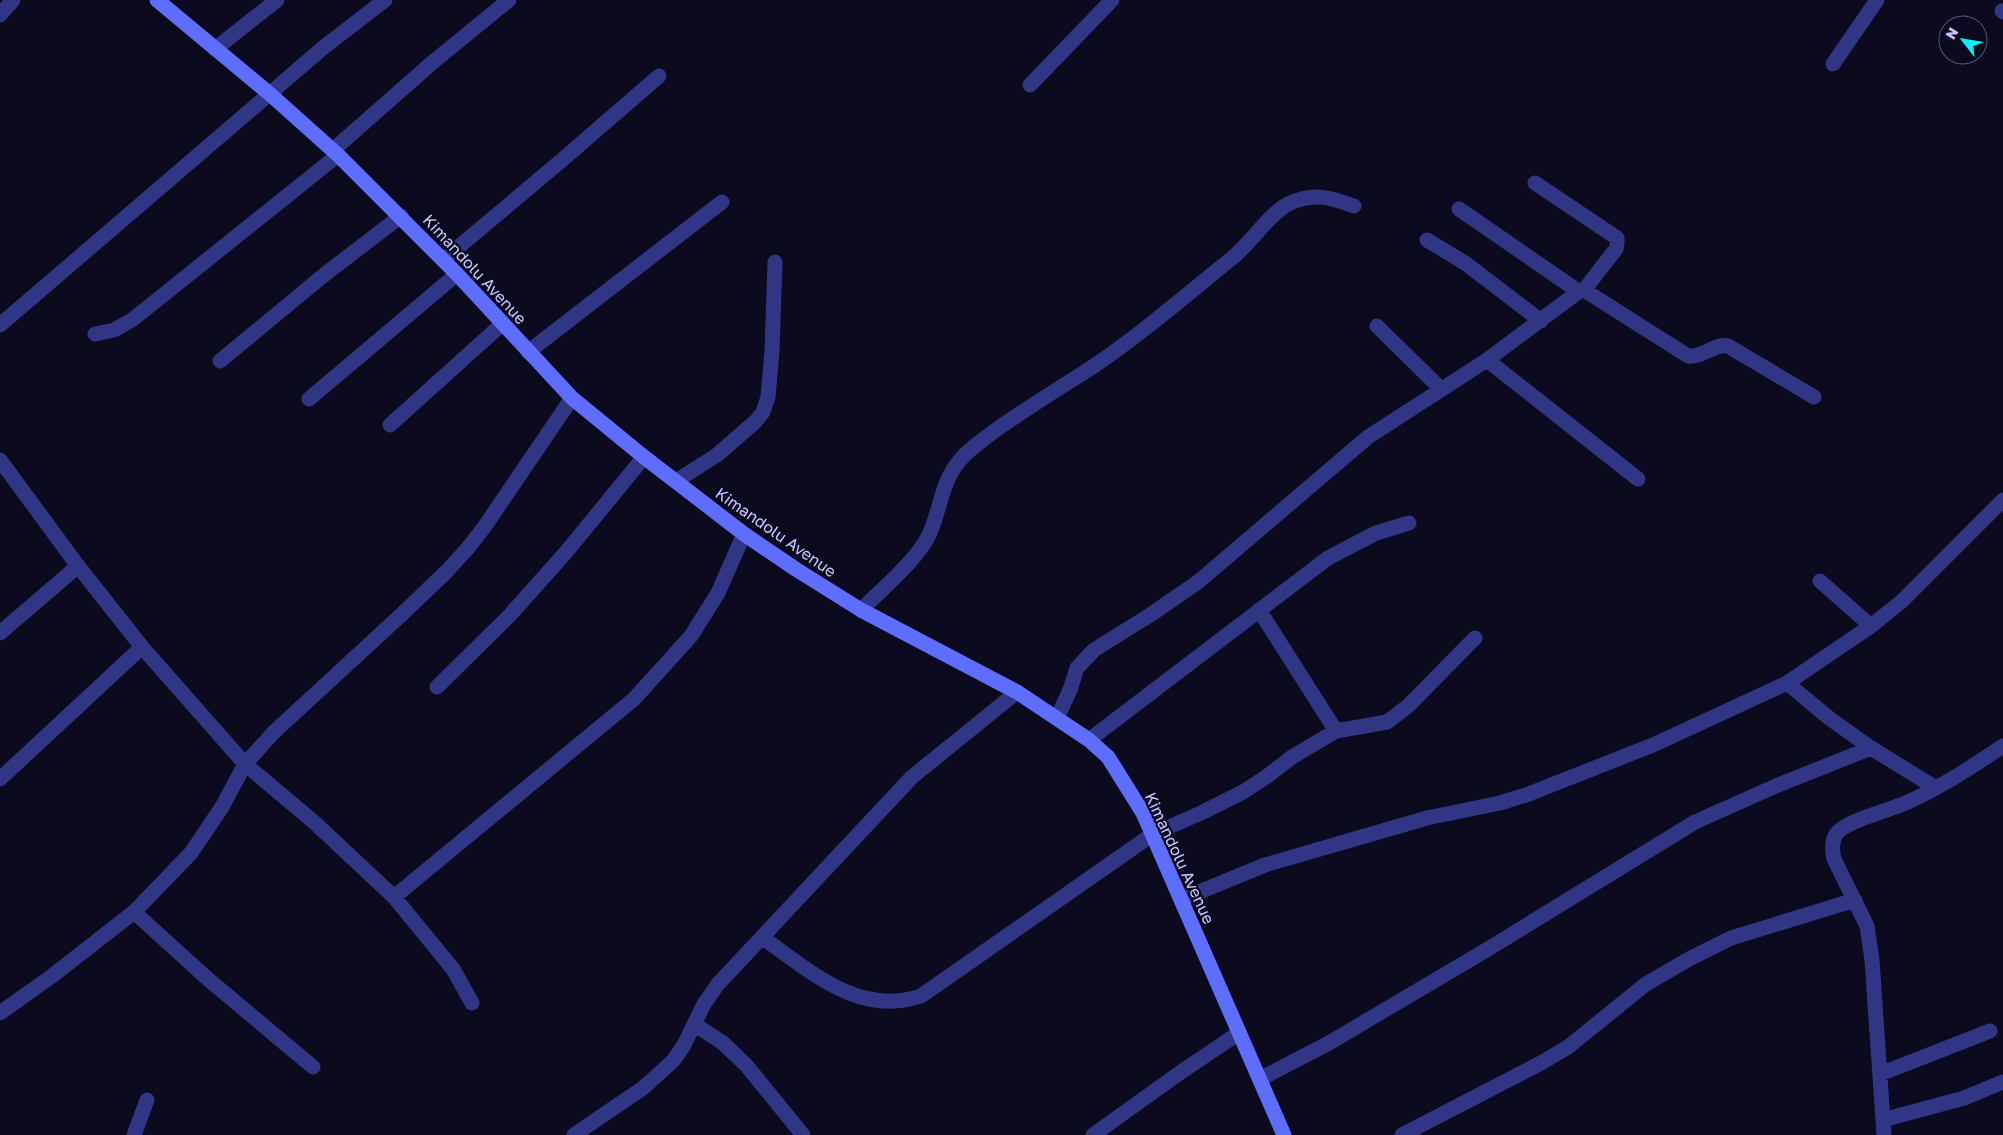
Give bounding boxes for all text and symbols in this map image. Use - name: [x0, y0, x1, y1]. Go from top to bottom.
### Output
- north arrow: [1938, 15, 1988, 65]
- text: N: [1941, 24, 1961, 42]
- street label: Kimandolu Avenue: [419, 210, 531, 328]
- street label: Kimandolu Avenue: [712, 483, 840, 581]
- street label: Kimandolu Avenue: [1141, 789, 1219, 927]

